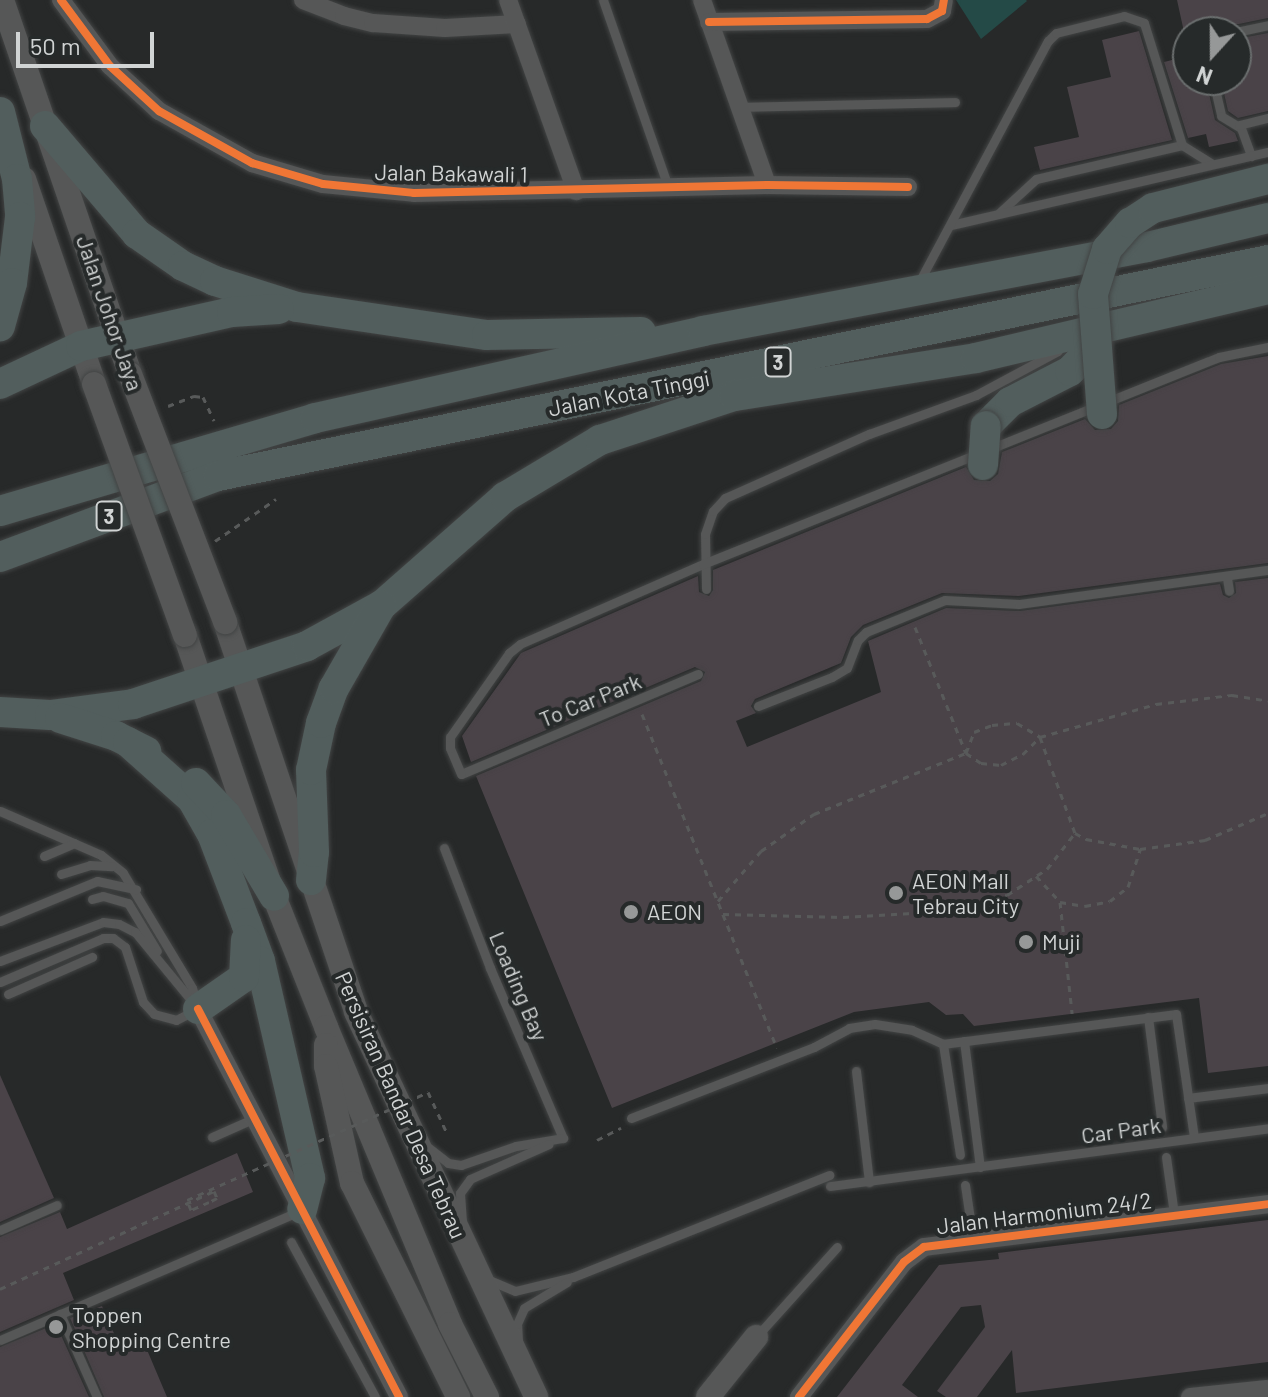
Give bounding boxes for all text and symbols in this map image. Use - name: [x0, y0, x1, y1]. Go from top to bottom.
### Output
- scale bar: [20, 16, 158, 66]
- north arrow: [1172, 16, 1252, 96]
- text: 50 m: [30, 31, 81, 60]
- text: N: [1193, 62, 1216, 91]
- street label: Jalan Bakawali 1: [374, 158, 528, 188]
- street label: Jalan Johor Jaya: [71, 232, 149, 394]
- road number: 3: [764, 346, 792, 378]
- street label: Jalan Kota Tinggi: [546, 364, 712, 422]
- road number: 3: [95, 500, 123, 532]
- street label: To Car Park: [535, 668, 645, 732]
- place label: AEON Mall Tebrau City: [912, 867, 1019, 918]
- marker: AEON Mall Tebrau City: [887, 884, 905, 902]
- place label: AEON: [647, 899, 702, 925]
- marker: AEON: [622, 903, 640, 921]
- street label: Loading Bay: [484, 927, 554, 1045]
- place label: Muji: [1042, 929, 1081, 955]
- marker: Muji: [1017, 933, 1035, 951]
- street label: Persisiran Bandar Desa Tebrau: [330, 967, 472, 1243]
- street label: Car Park: [1080, 1111, 1162, 1149]
- street label: Jalan Harmonium 24/2: [935, 1187, 1153, 1239]
- place label: Toppen Shopping Centre: [72, 1301, 231, 1352]
- marker: Toppen Shopping Centre: [47, 1318, 65, 1336]

